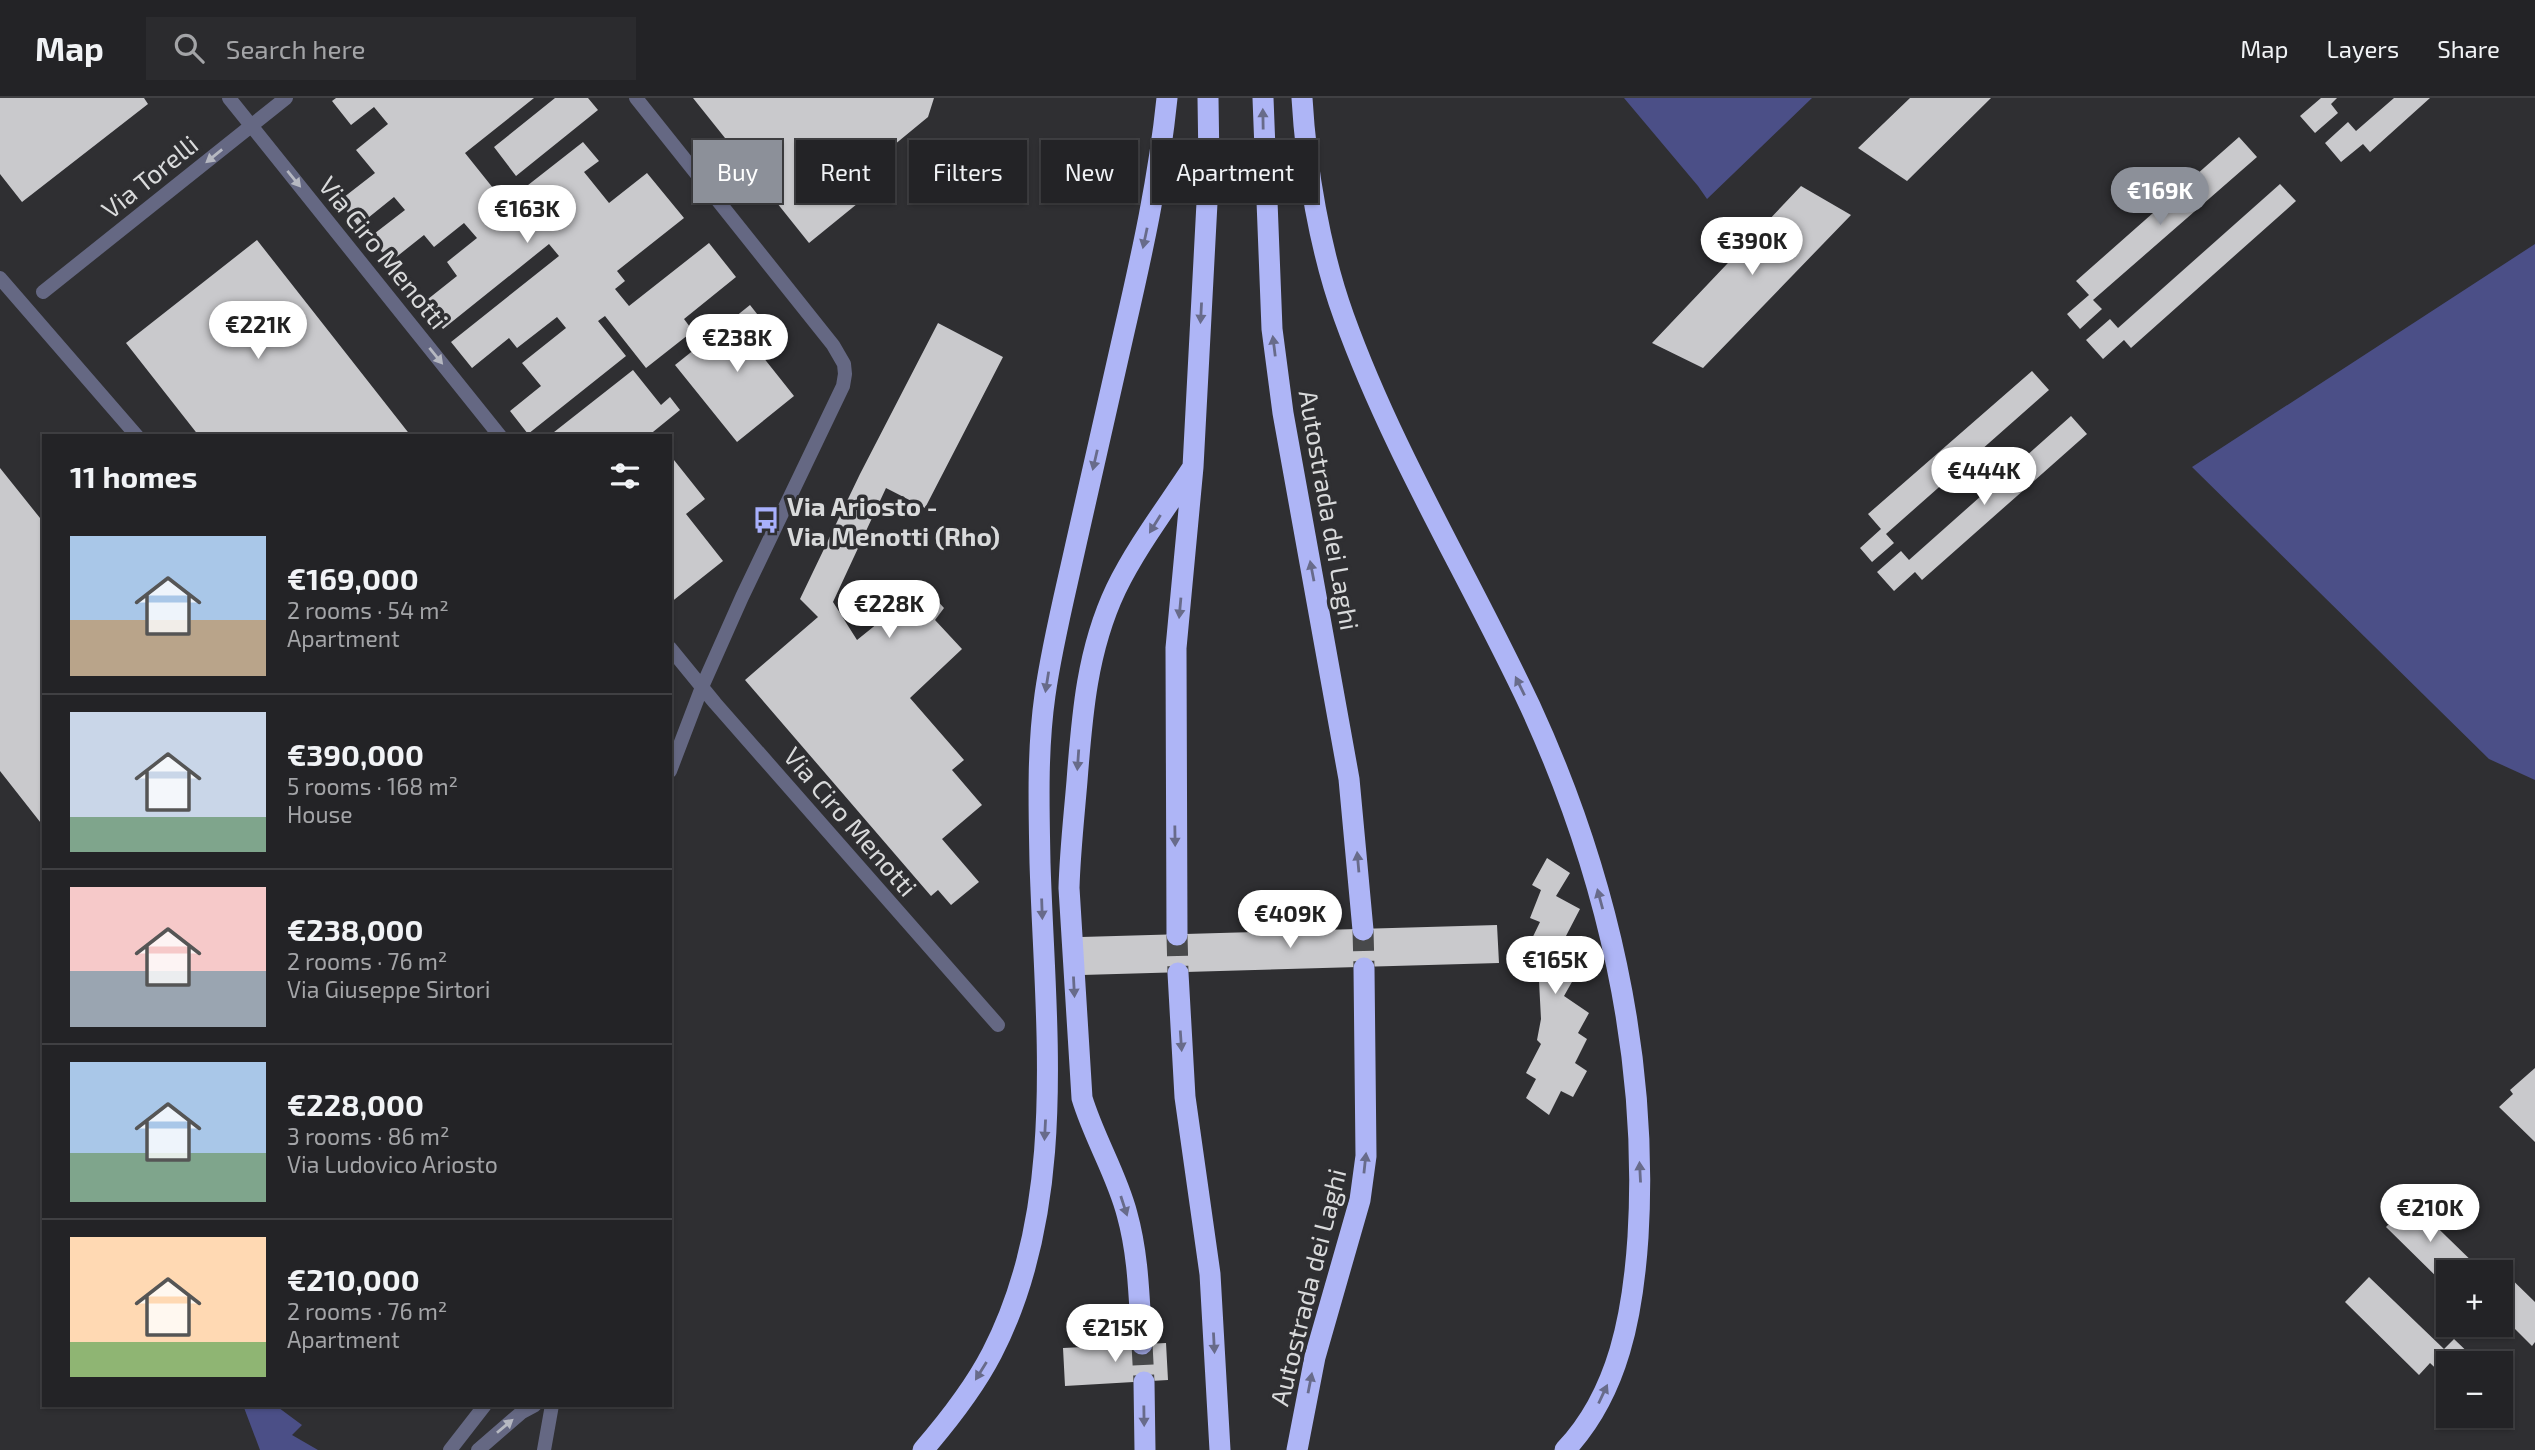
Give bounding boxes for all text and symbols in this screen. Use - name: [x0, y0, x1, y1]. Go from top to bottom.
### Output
- search box: [146, 17, 636, 80]
- text: Map: [35, 28, 104, 68]
- icon: search: [170, 29, 208, 67]
- text: Search here: [226, 33, 365, 64]
- text: Map: [2240, 34, 2288, 63]
- text: Layers: [2326, 34, 2399, 63]
- text: Share: [2437, 34, 2500, 63]
- one-way arrow: [1257, 108, 1269, 130]
- street label: Via Torelli: [95, 128, 203, 224]
- chip: Buy: [693, 140, 782, 203]
- chip: Rent: [796, 140, 895, 203]
- chip: Filters: [909, 140, 1027, 203]
- chip: New: [1041, 140, 1138, 203]
- chip: Apartment: [1152, 140, 1318, 203]
- one-way arrow: [205, 148, 223, 163]
- pin: €169K: [2111, 167, 2209, 227]
- one-way arrow: [286, 170, 301, 187]
- street label: Via Ciro Menotti: [313, 170, 455, 334]
- text: €169K: [2127, 176, 2193, 204]
- pin: €163K: [478, 186, 576, 245]
- text: €163K: [494, 194, 560, 222]
- pin: €390K: [1703, 218, 1801, 277]
- text: €390K: [1717, 226, 1787, 254]
- one-way arrow: [1139, 227, 1150, 249]
- pin: €221K: [209, 302, 307, 361]
- one-way arrow: [1195, 302, 1206, 324]
- text: €221K: [225, 310, 291, 338]
- pin: €238K: [688, 314, 786, 374]
- text: €238K: [702, 323, 772, 351]
- one-way arrow: [1269, 335, 1280, 357]
- one-way arrow: [429, 347, 444, 365]
- street label: Autostrada dei Laghi: [1294, 388, 1366, 632]
- pin: €444K: [1935, 448, 2033, 507]
- one-way arrow: [1090, 449, 1101, 471]
- text: €444K: [1947, 456, 2021, 484]
- icon: filters: [606, 457, 644, 495]
- text: 11 homes: [70, 458, 197, 494]
- place label: Via Ariosto - Via Menotti (Rho): [787, 490, 1000, 551]
- bus stop icon: Via Ariosto - Via Menotti (Rho): [751, 505, 781, 535]
- one-way arrow: [1149, 514, 1162, 534]
- text: €169,000: [287, 560, 419, 596]
- one-way arrow: [1306, 560, 1317, 582]
- icon: home: [126, 564, 210, 648]
- pin: €228K: [840, 580, 938, 640]
- text: €228K: [854, 589, 924, 617]
- text: 2 rooms · 54 m²: [287, 596, 449, 624]
- one-way arrow: [1174, 598, 1185, 620]
- text: Apartment: [287, 624, 400, 652]
- one-way arrow: [1041, 671, 1052, 693]
- one-way arrow: [1514, 676, 1526, 696]
- text: €390,000: [287, 736, 424, 772]
- icon: home: [126, 740, 210, 824]
- street label: Via Ciro Menotti: [778, 740, 924, 902]
- one-way arrow: [1072, 749, 1083, 771]
- text: 5 rooms · 168 m²: [287, 772, 458, 800]
- text: House: [287, 800, 353, 828]
- one-way arrow: [1169, 825, 1181, 847]
- one-way arrow: [1353, 851, 1364, 873]
- one-way arrow: [1594, 888, 1605, 910]
- pin: €409K: [1241, 890, 1339, 950]
- one-way arrow: [1036, 899, 1047, 921]
- text: €409K: [1254, 899, 1326, 927]
- text: €238,000: [287, 911, 423, 947]
- icon: home: [126, 915, 210, 999]
- pin: €165K: [1506, 936, 1604, 996]
- text: €165K: [1522, 945, 1588, 973]
- text: 2 rooms · 76 m²: [287, 947, 447, 975]
- text: Via Giuseppe Sirtori: [287, 975, 491, 1003]
- one-way arrow: [1069, 976, 1080, 998]
- one-way arrow: [1176, 1030, 1187, 1052]
- text: €228,000: [287, 1086, 424, 1122]
- icon: home: [126, 1090, 210, 1174]
- one-way arrow: [1039, 1119, 1050, 1141]
- text: 3 rooms · 86 m²: [287, 1122, 449, 1150]
- text: Via Ludovico Ariosto: [287, 1150, 498, 1178]
- one-way arrow: [1360, 1151, 1371, 1173]
- one-way arrow: [1634, 1160, 1645, 1182]
- street label: Autostrada dei Laghi: [1263, 1165, 1351, 1409]
- pin: €210K: [2381, 1184, 2479, 1244]
- text: €210K: [2396, 1193, 2464, 1221]
- one-way arrow: [1119, 1195, 1130, 1216]
- map controls: [2436, 1260, 2513, 1428]
- button: +: [2436, 1260, 2513, 1337]
- text: €210,000: [287, 1261, 420, 1297]
- icon: home: [126, 1265, 210, 1349]
- text: 2 rooms · 76 m²: [287, 1297, 447, 1325]
- pin: €215K: [1066, 1304, 1164, 1364]
- text: €215K: [1082, 1313, 1148, 1341]
- text: Apartment: [287, 1325, 400, 1353]
- one-way arrow: [1209, 1332, 1220, 1354]
- button: −: [2436, 1351, 2513, 1428]
- one-way arrow: [974, 1362, 987, 1381]
- one-way arrow: [1305, 1372, 1316, 1394]
- one-way arrow: [1597, 1384, 1609, 1404]
- one-way arrow: [1138, 1405, 1150, 1427]
- one-way arrow: [497, 1419, 514, 1434]

